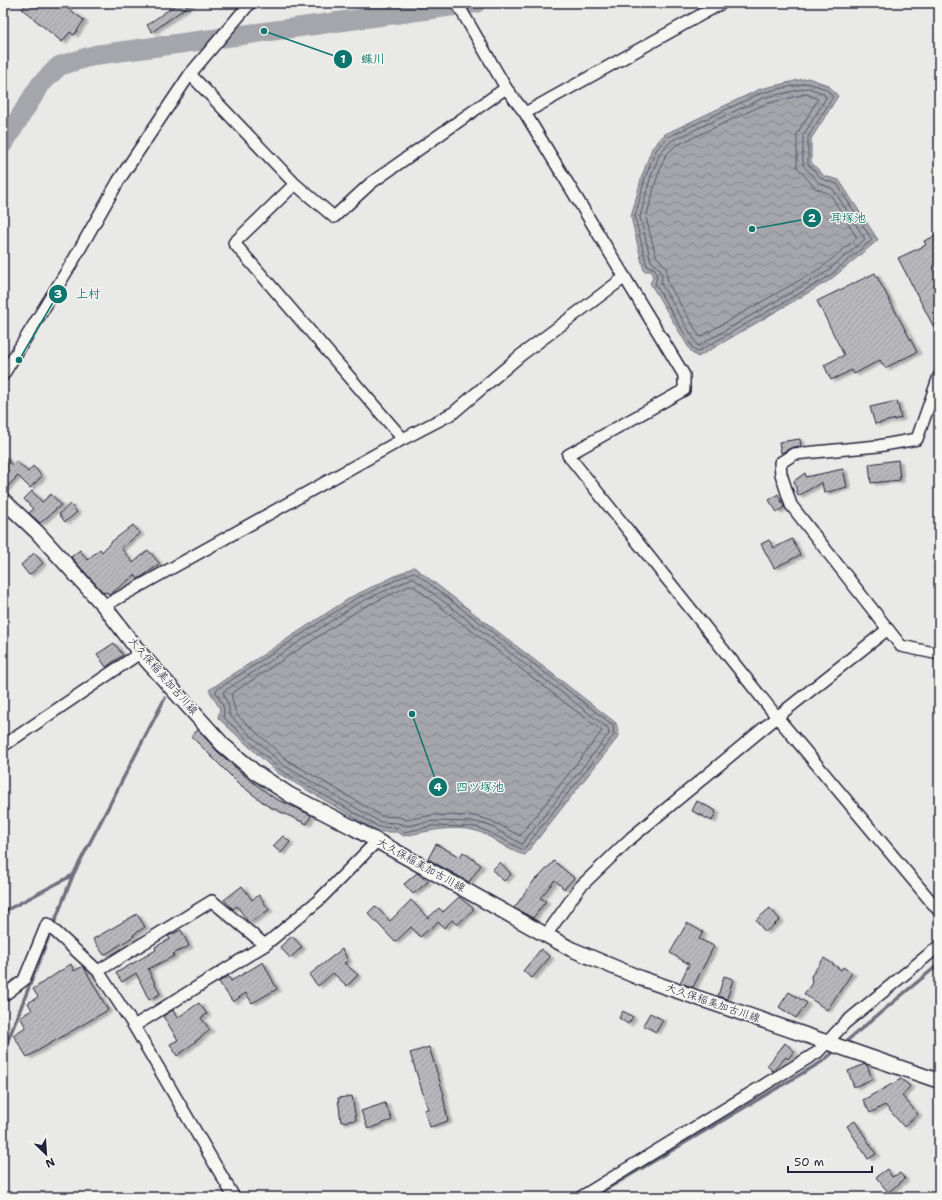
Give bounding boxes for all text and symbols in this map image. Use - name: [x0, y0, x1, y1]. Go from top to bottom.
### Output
- callout: 蝶川: [333, 47, 393, 71]
- text: 1: [340, 51, 346, 67]
- text: 蝶川: [361, 51, 385, 67]
- callout: 耳塚池: [802, 206, 874, 230]
- text: 2: [808, 210, 817, 226]
- text: 耳塚池: [830, 210, 866, 226]
- callout: 上村: [48, 282, 108, 306]
- text: 3: [54, 286, 62, 302]
- text: 上村: [76, 286, 100, 302]
- street label: 大久保稲美加古川線: [125, 634, 201, 718]
- callout: 四ツ塚池: [428, 775, 512, 799]
- text: 4: [434, 779, 443, 795]
- text: 四ツ塚池: [456, 779, 504, 795]
- street label: 大久保稲美加古川線: [374, 834, 468, 896]
- street label: 大久保稲美加古川線: [664, 980, 762, 1026]
- north arrow: [26, 1134, 66, 1174]
- scale bar: [788, 1148, 872, 1174]
- text: N: [43, 1154, 57, 1171]
- text: 50 m: [794, 1154, 824, 1170]

